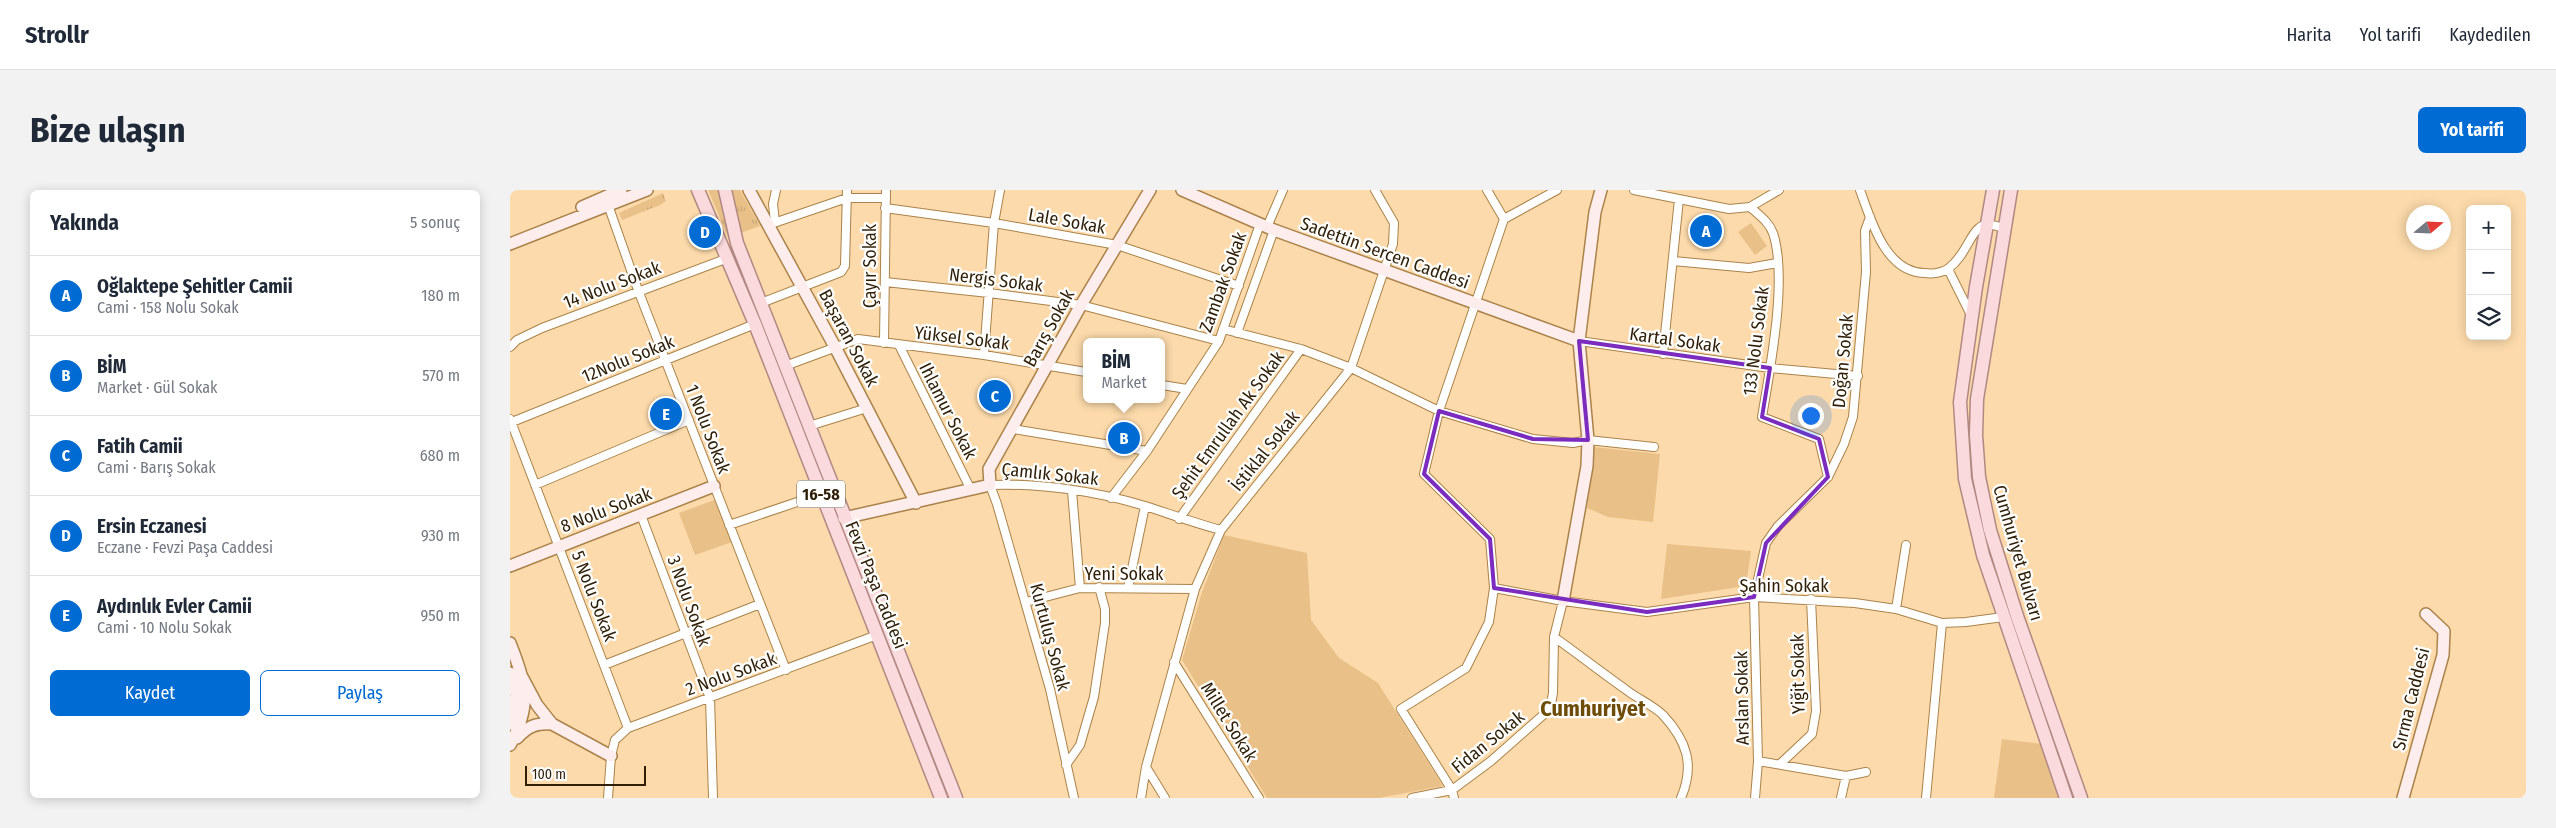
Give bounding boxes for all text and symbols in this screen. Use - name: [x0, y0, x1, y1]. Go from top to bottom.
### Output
- text: Strollr: [25, 21, 89, 49]
- text: Harita: [2286, 24, 2332, 46]
- text: Yol tarifi: [2360, 24, 2421, 46]
- text: Kaydedilen: [2449, 24, 2531, 46]
- button: Yol tarifi: [2418, 107, 2526, 153]
- text: Bize ulaşın: [30, 109, 185, 151]
- street label: Lale Sokak: [1027, 203, 1108, 239]
- north arrow: [2406, 205, 2451, 250]
- map controls: [2466, 205, 2511, 340]
- button: +: [2466, 205, 2511, 250]
- text: Yakında: [50, 210, 119, 236]
- street label: Sadettin Sercen Caddesi: [1298, 212, 1472, 294]
- pin: A: [1690, 212, 1722, 250]
- text: 5 sonuç: [410, 213, 460, 232]
- pin: D: [689, 213, 721, 251]
- street label: Çayır Sokak: [859, 223, 881, 308]
- street label: Zambak Sokak: [1195, 228, 1252, 335]
- button: −: [2466, 250, 2511, 295]
- street label: 14 Nolu Sokak: [560, 256, 664, 314]
- street label: Nergis Sokak: [948, 263, 1045, 297]
- text: Oğlaktepe Şehitler Camii: [97, 275, 293, 298]
- street label: 133 Nolu Sokak: [1738, 284, 1774, 397]
- street label: Barış Sokak: [1019, 285, 1080, 371]
- text: A: [62, 286, 70, 305]
- text: 180 m: [421, 286, 460, 305]
- street label: Başaran Sokak: [814, 286, 884, 391]
- button: layers: [2466, 295, 2511, 340]
- text: Cami · 158 Nolu Sokak: [97, 298, 239, 317]
- street label: Doğan Sokak: [1828, 312, 1858, 409]
- street label: Yüksel Sokak: [913, 321, 1011, 355]
- street label: Kartal Sokak: [1628, 323, 1722, 357]
- street label: 12Nolu Sokak: [579, 330, 678, 387]
- popup: [1083, 338, 1165, 403]
- street label: Şehit Emrullah Ak Sokak: [1167, 346, 1289, 503]
- text: BİM: [1101, 350, 1131, 373]
- text: BİM: [97, 355, 126, 378]
- street label: Ihlamur Sokak: [914, 359, 982, 463]
- text: B: [62, 366, 70, 385]
- text: 570 m: [422, 366, 460, 385]
- text: Market: [1101, 373, 1147, 392]
- pin: C: [979, 377, 1011, 415]
- text: Market · Gül Sokak: [97, 378, 218, 397]
- street label: 1 Nolu Sokak: [681, 381, 735, 477]
- pin: E: [650, 395, 682, 433]
- your location: [1798, 403, 1824, 429]
- street label: İstiklal Sokak: [1226, 406, 1305, 496]
- pin: B: [1108, 419, 1140, 457]
- text: Fatih Camii: [97, 435, 183, 458]
- text: C: [62, 446, 70, 465]
- text: 680 m: [420, 446, 460, 465]
- text: Cami · Barış Sokak: [97, 458, 216, 477]
- street label: Çamlık Sokak: [1000, 458, 1100, 490]
- road number: 16-58: [797, 480, 845, 508]
- street label: 8 Nolu Sokak: [557, 482, 655, 537]
- street label: Cumhuriyet Bulvarı: [1988, 483, 2048, 623]
- text: Ersin Eczanesi: [97, 515, 207, 538]
- street label: Fevzi Paşa Caddesi: [840, 518, 912, 652]
- text: D: [61, 526, 71, 545]
- text: 930 m: [421, 526, 460, 545]
- text: Eczane · Fevzi Paşa Caddesi: [97, 538, 273, 557]
- street label: 5 Nolu Sokak: [567, 548, 622, 645]
- street label: 3 Nolu Sokak: [662, 553, 716, 650]
- street label: Yeni Sokak: [1085, 563, 1164, 585]
- street label: Şahin Sokak: [1739, 575, 1829, 597]
- street label: Kurtuluş Sokak: [1025, 581, 1075, 694]
- text: Aydınlık Evler Camii: [97, 595, 252, 618]
- text: E: [62, 606, 70, 625]
- text: 950 m: [420, 606, 460, 625]
- text: Cami · 10 Nolu Sokak: [97, 618, 232, 637]
- street label: Yiğit Sokak: [1786, 633, 1810, 714]
- street label: Sırma Caddesi: [2388, 645, 2434, 753]
- street label: 2 Nolu Sokak: [683, 647, 780, 701]
- street label: Arslan Sokak: [1730, 650, 1754, 745]
- button: Kaydet: [50, 670, 250, 716]
- button: Paylaş: [260, 670, 460, 716]
- street label: Millet Sokak: [1196, 678, 1262, 766]
- district label: Cumhuriyet: [1540, 695, 1646, 722]
- street label: Fidan Sokak: [1447, 705, 1529, 778]
- scale bar: [525, 763, 646, 786]
- text: 100 m: [532, 766, 566, 783]

